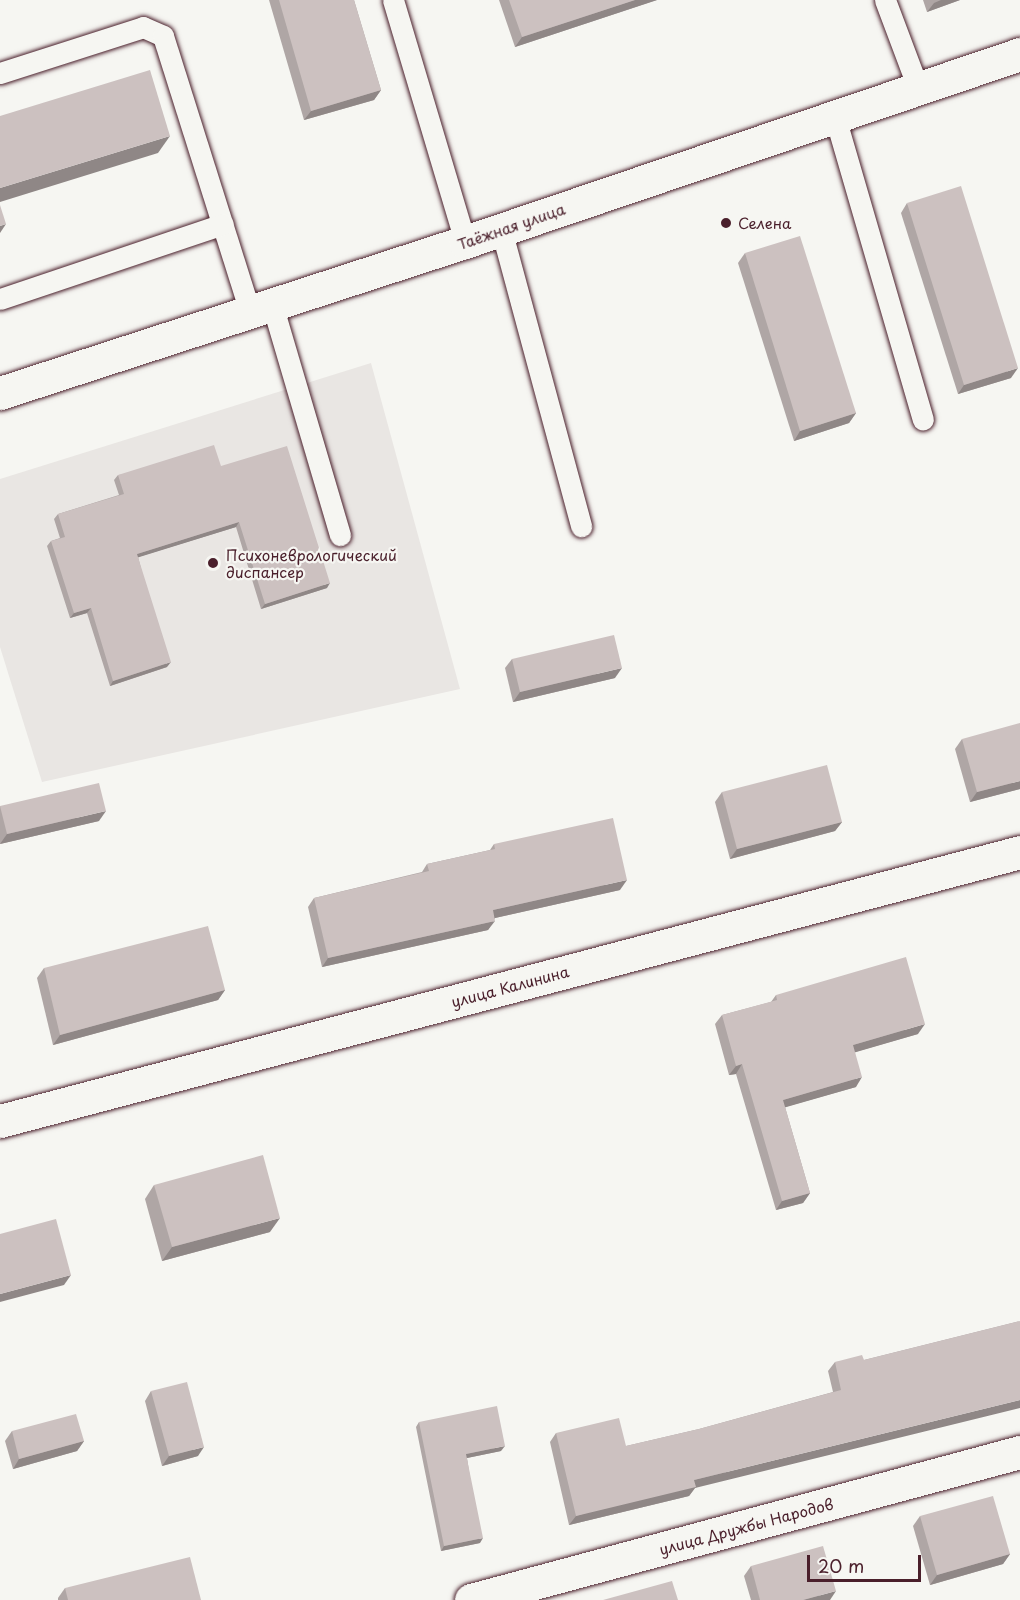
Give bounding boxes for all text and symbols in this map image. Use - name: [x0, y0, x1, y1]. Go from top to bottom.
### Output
- street label: Таёжная улица: [454, 199, 568, 253]
- place label: Селена: [738, 214, 791, 232]
- marker: Селена: [719, 216, 733, 230]
- place label: Психоневрологический диспансер: [226, 545, 397, 580]
- marker: Психоневрологический диспансер: [204, 554, 222, 572]
- street label: улица Калинина: [449, 962, 571, 1010]
- street label: улица Дружбы Народов: [656, 1494, 836, 1558]
- scale bar: [810, 1543, 924, 1581]
- text: 20 m: [818, 1552, 864, 1579]

